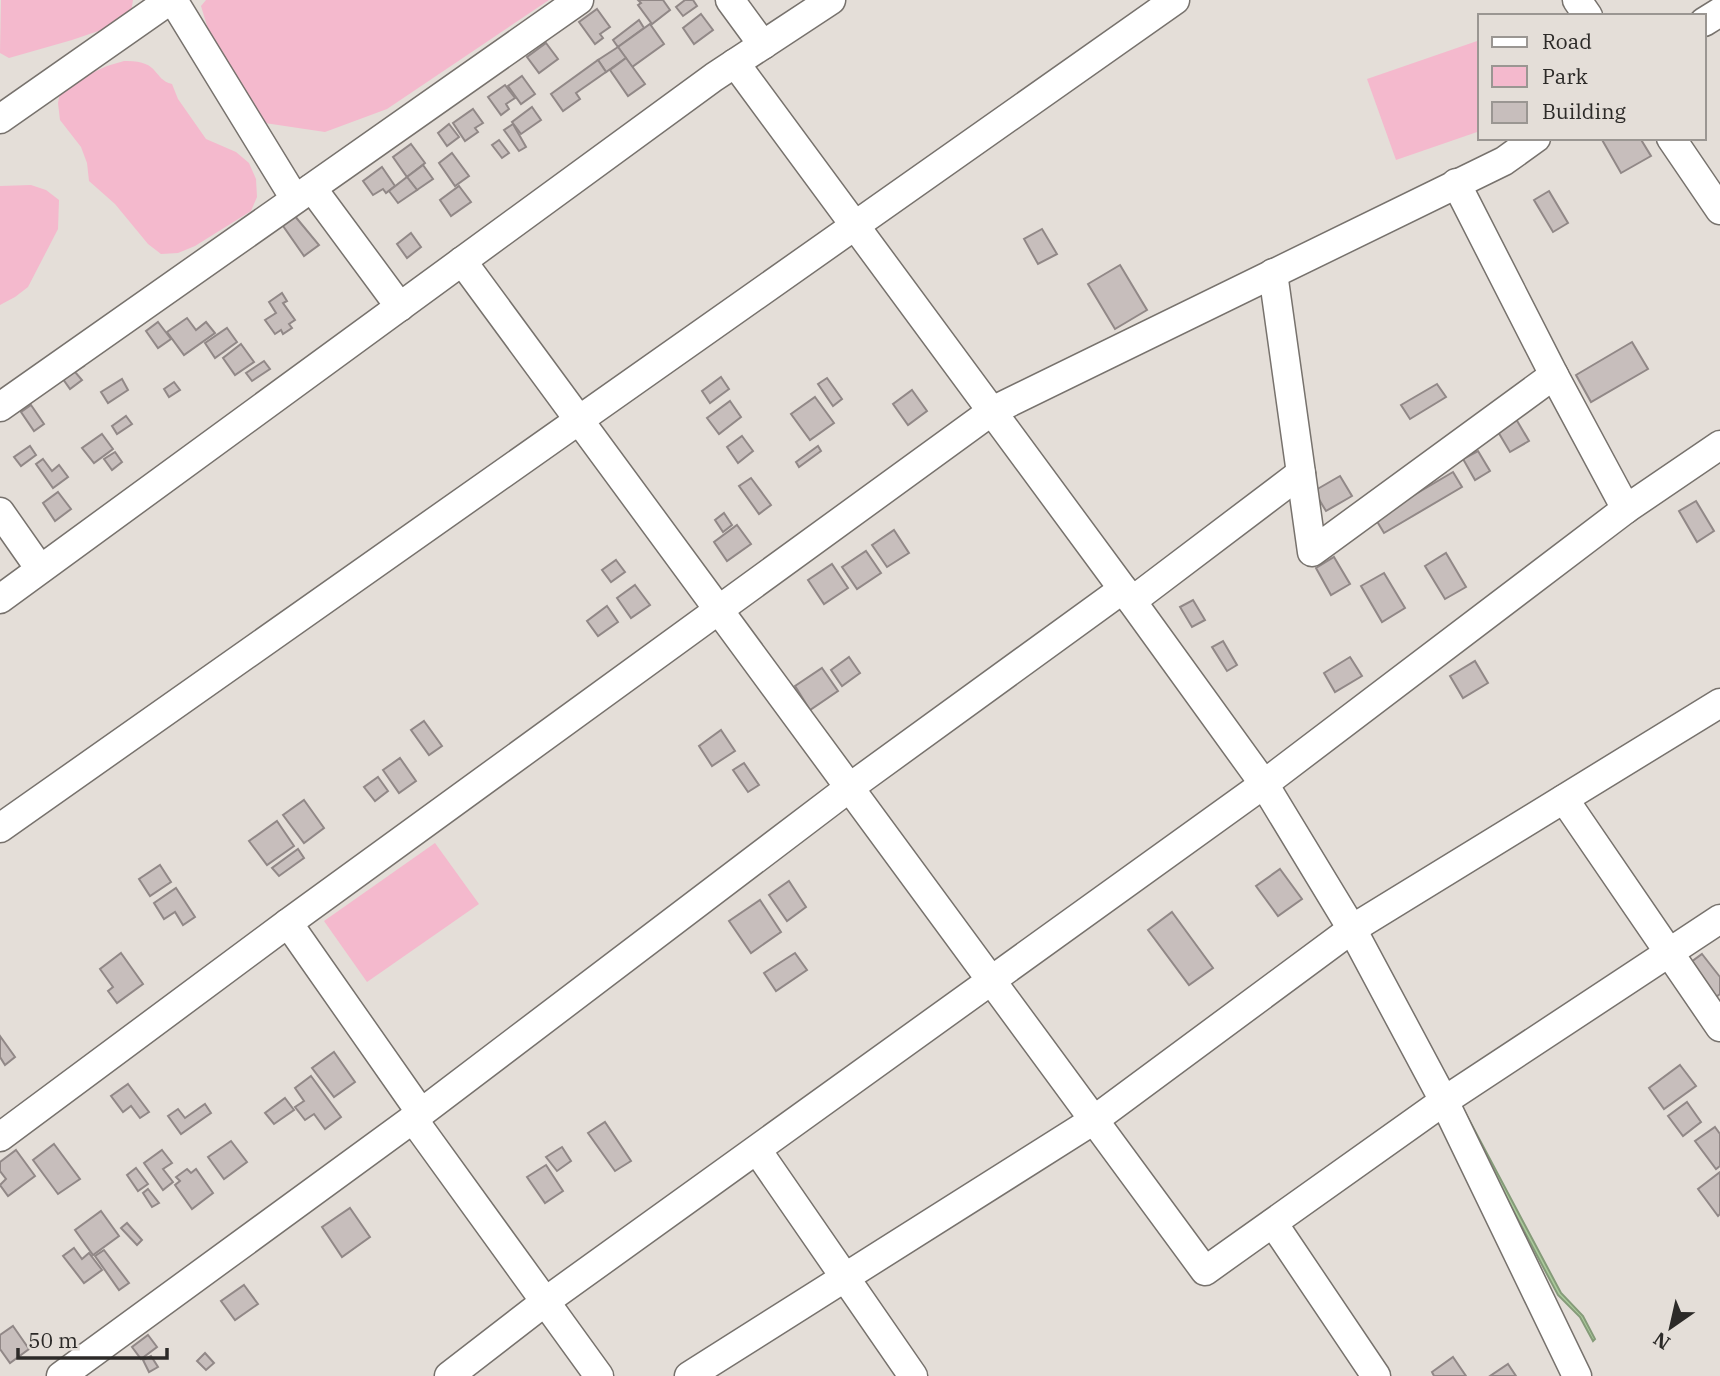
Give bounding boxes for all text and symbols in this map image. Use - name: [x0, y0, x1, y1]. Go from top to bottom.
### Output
- legend: [1478, 14, 1706, 140]
- text: Road: [1542, 27, 1592, 55]
- text: Park: [1542, 62, 1589, 90]
- text: Building: [1542, 97, 1627, 125]
- north arrow: [1636, 1292, 1706, 1362]
- scale bar: [18, 1316, 166, 1360]
- text: 50 m: [28, 1326, 78, 1354]
- text: N: [1649, 1327, 1674, 1355]

